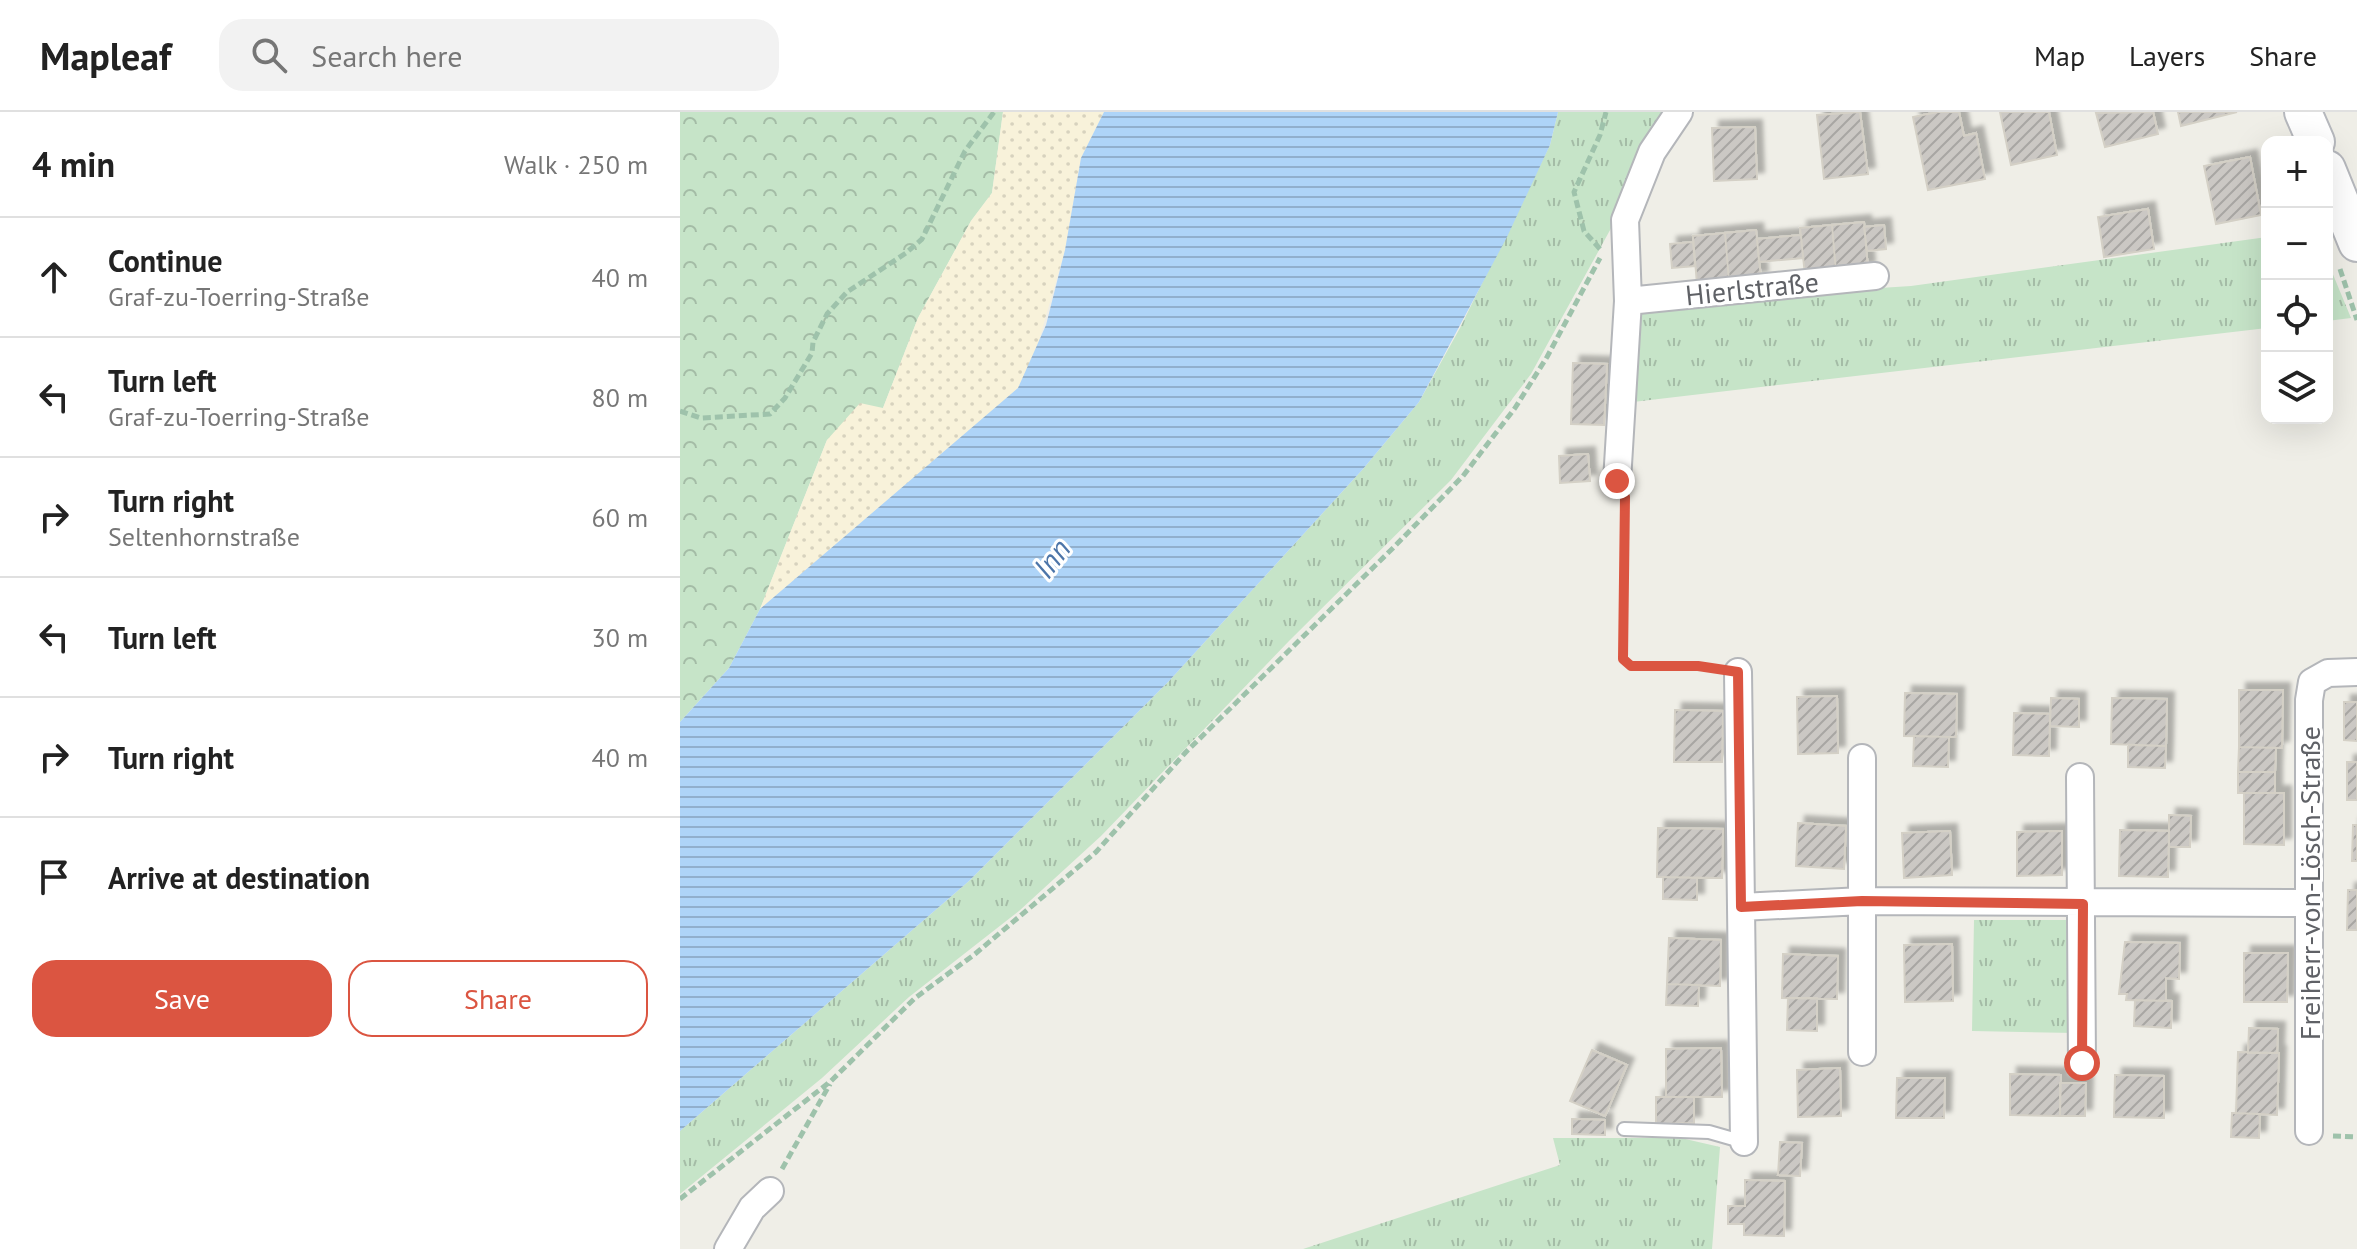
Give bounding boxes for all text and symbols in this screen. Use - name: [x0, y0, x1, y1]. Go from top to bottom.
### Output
- search box: [219, 19, 779, 91]
- text: Mapleaf: [40, 31, 171, 80]
- icon: search: [247, 33, 291, 77]
- text: Search here: [311, 36, 463, 75]
- text: Map: [2034, 37, 2085, 74]
- text: Layers: [2129, 37, 2205, 74]
- text: Share: [2249, 37, 2317, 74]
- map controls: [2261, 136, 2333, 424]
- button: +: [2261, 136, 2333, 208]
- text: 4 min: [32, 142, 115, 186]
- text: Walk · 250 m: [504, 148, 648, 181]
- button: −: [2261, 208, 2333, 280]
- text: Continue: [108, 241, 222, 280]
- icon: ahead: [32, 255, 76, 299]
- text: 40 m: [592, 261, 648, 294]
- street label: Hierlstraße: [1684, 263, 1820, 313]
- text: Graf-zu-Toerring-Straße: [108, 280, 370, 313]
- button: locate: [2261, 280, 2333, 352]
- button: layers: [2261, 352, 2333, 424]
- text: Turn left: [108, 361, 216, 400]
- icon: left: [32, 375, 76, 419]
- text: 80 m: [592, 381, 648, 414]
- text: Graf-zu-Toerring-Straße: [108, 400, 370, 433]
- route end: [1599, 463, 1635, 499]
- text: Turn right: [108, 481, 234, 520]
- icon: right: [32, 495, 76, 539]
- text: 60 m: [592, 501, 648, 534]
- text: Seltenhornstraße: [108, 520, 300, 553]
- water label: Inn: [1023, 530, 1079, 586]
- icon: left: [32, 615, 76, 659]
- text: Turn left: [108, 618, 216, 657]
- text: 30 m: [592, 621, 648, 654]
- street label: Freiherr-von-Lösch-Straße: [2291, 726, 2328, 1040]
- icon: right: [32, 735, 76, 779]
- text: Turn right: [108, 738, 234, 777]
- text: 40 m: [592, 741, 648, 774]
- icon: arrive: [32, 855, 76, 899]
- text: Arrive at destination: [108, 858, 370, 897]
- button: Save: [32, 960, 332, 1037]
- button: Share: [348, 960, 648, 1037]
- route start: [2064, 1045, 2100, 1081]

